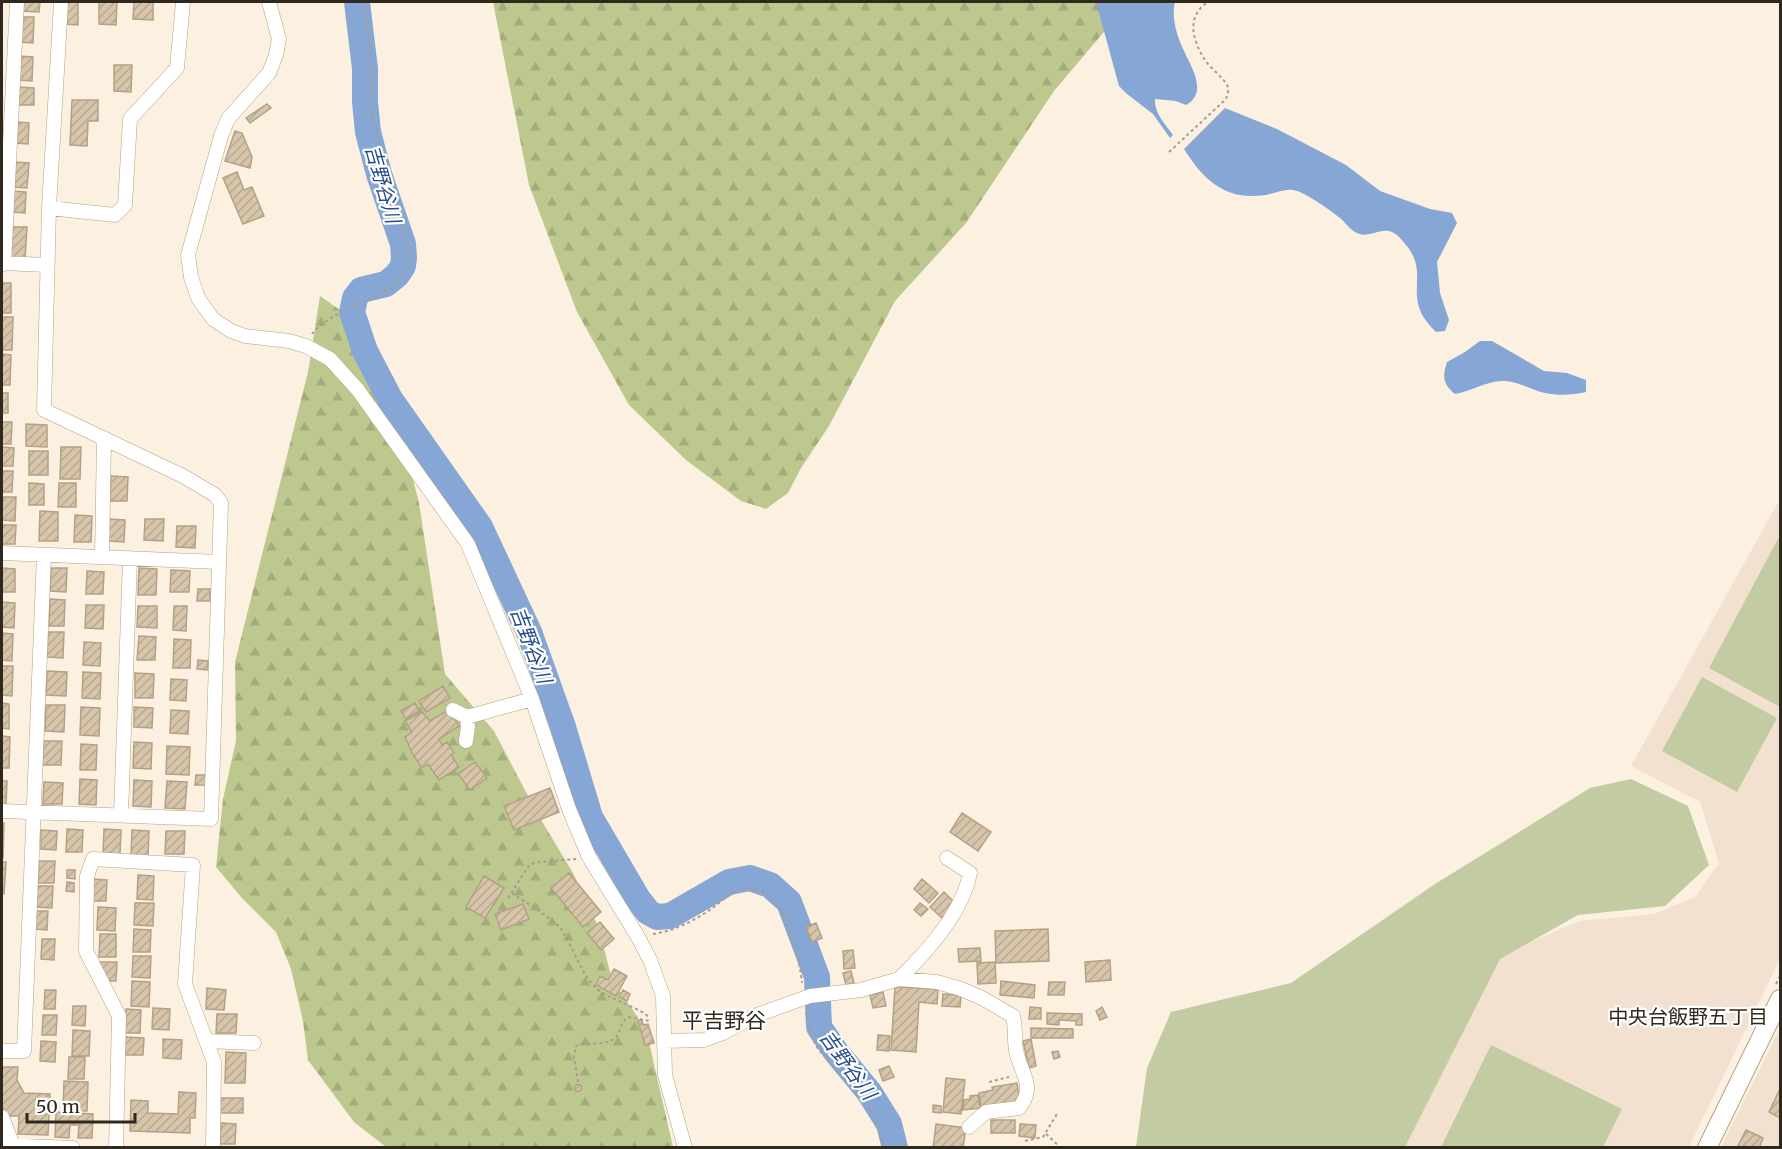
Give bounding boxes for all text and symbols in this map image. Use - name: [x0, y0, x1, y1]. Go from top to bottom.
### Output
- water label: 吉野谷川: [360, 142, 407, 228]
- water label: 吉野谷川: [505, 603, 558, 689]
- district label: 中央台飯野五丁目: [1608, 1004, 1768, 1029]
- district label: 平吉野谷: [682, 1007, 766, 1034]
- water label: 吉野谷川: [815, 1025, 883, 1106]
- scale bar: [27, 1086, 135, 1124]
- text: 50 m: [36, 1095, 80, 1118]

